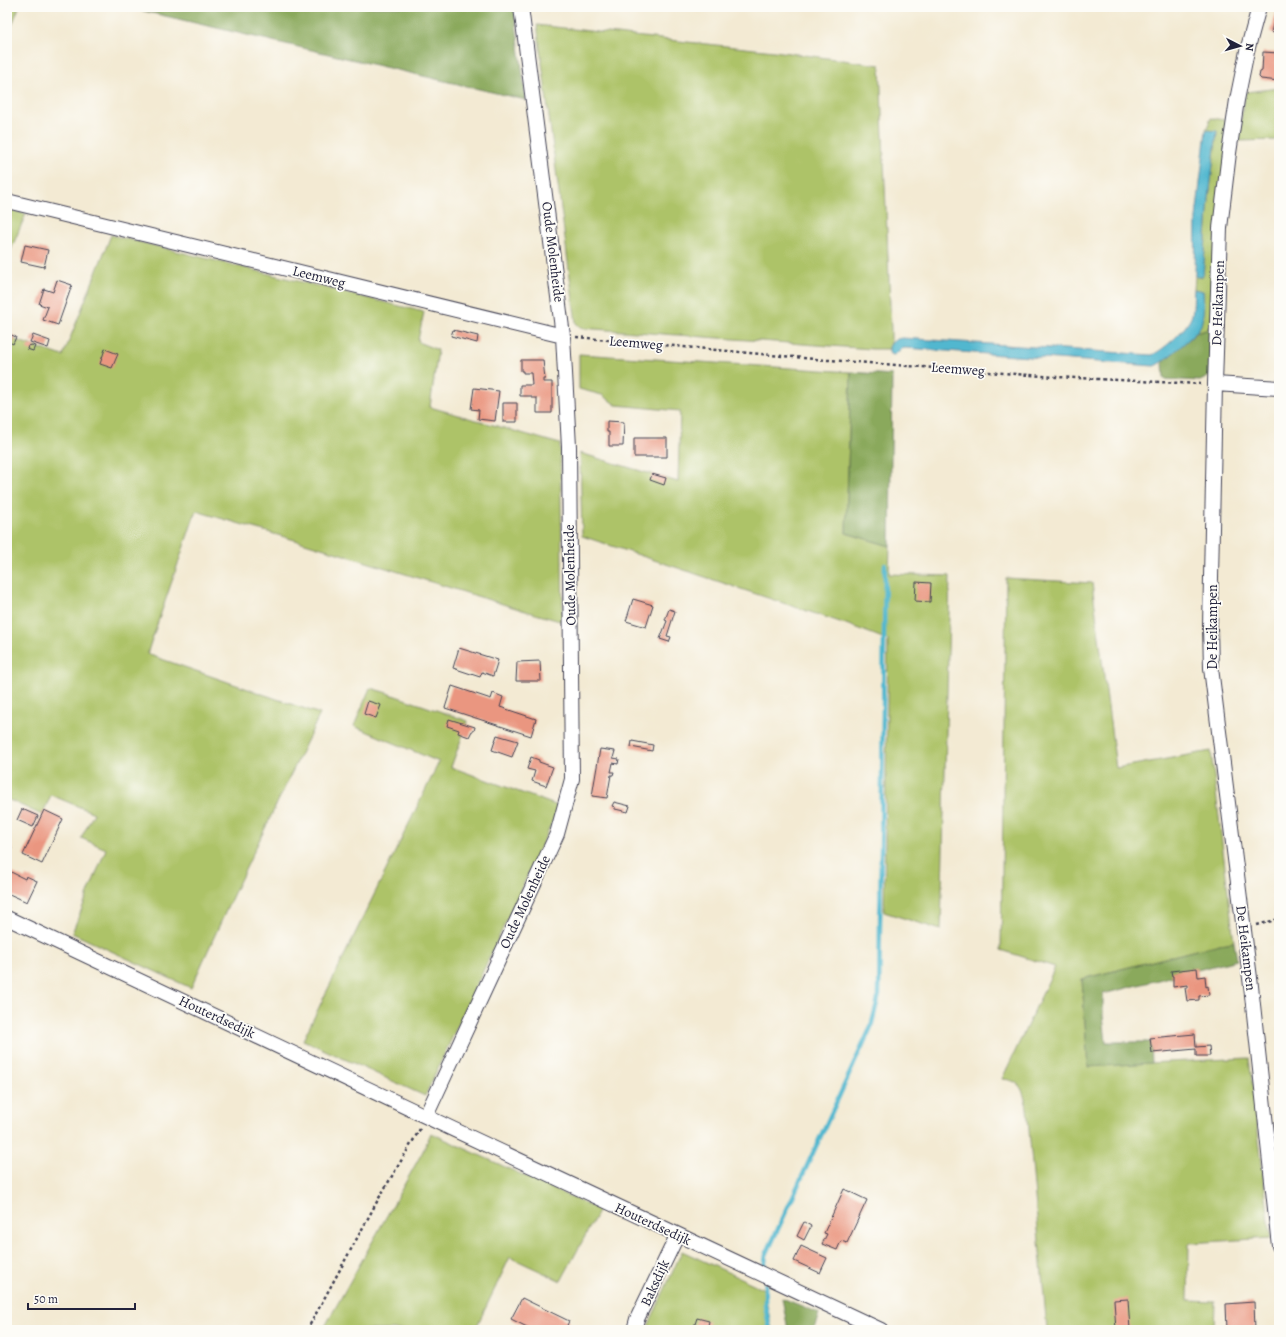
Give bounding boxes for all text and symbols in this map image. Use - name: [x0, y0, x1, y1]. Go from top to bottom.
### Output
- north arrow: [1220, 26, 1260, 66]
- text: N: [1242, 42, 1257, 52]
- street label: Oude Molenheide: [537, 201, 569, 303]
- street label: De Heikampen: [1207, 260, 1229, 346]
- street label: Leemweg: [291, 261, 347, 293]
- street label: Leemweg: [608, 331, 664, 355]
- street label: Leemweg: [930, 358, 986, 380]
- street label: Oude Molenheide: [560, 524, 580, 626]
- street label: De Heikampen: [1203, 584, 1222, 670]
- street label: Oude Molenheide: [495, 852, 555, 952]
- street label: De Heikampen: [1231, 904, 1261, 992]
- street label: Houterdsedijk: [176, 991, 258, 1043]
- street label: Houterdsedijk: [612, 1198, 694, 1250]
- street label: Baksdijk: [636, 1257, 674, 1309]
- scale bar: [28, 1285, 135, 1311]
- text: 50 m: [34, 1291, 58, 1307]

